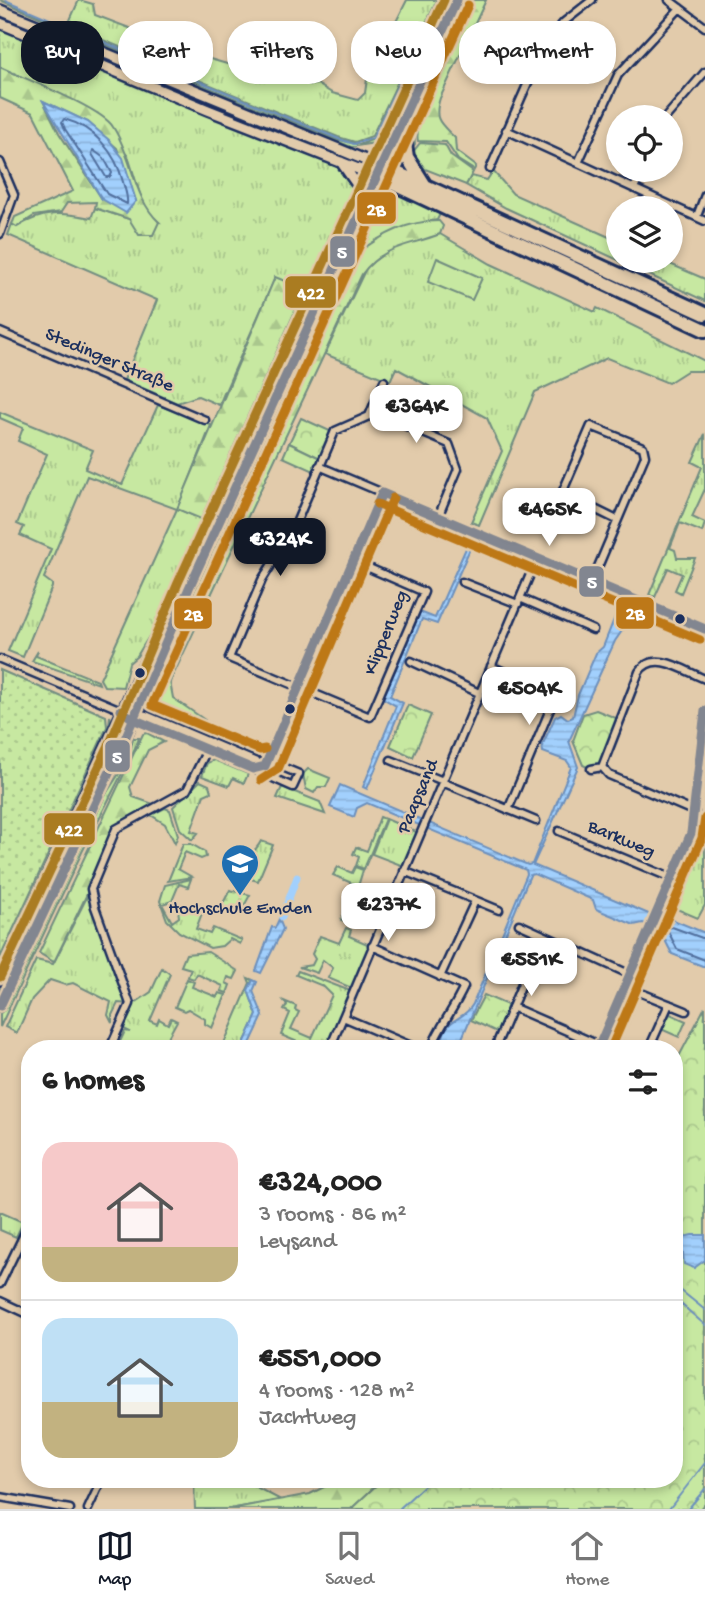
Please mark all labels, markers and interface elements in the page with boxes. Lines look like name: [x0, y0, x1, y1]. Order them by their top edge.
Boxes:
chip: Buy: [21, 21, 104, 84]
chip: Rent: [118, 21, 213, 84]
chip: Filters: [227, 21, 337, 84]
chip: New: [351, 21, 445, 84]
chip: Apartment: [459, 21, 616, 84]
map controls: [606, 105, 683, 273]
button: locate: [606, 105, 683, 182]
line badge: 2B: [356, 191, 397, 225]
button: layers: [606, 196, 683, 273]
text: 2B: [366, 200, 387, 223]
line badge: 5: [329, 235, 356, 268]
text: 5: [337, 243, 347, 266]
line badge: 422: [284, 275, 337, 309]
text: 422: [296, 284, 325, 307]
street label: Stedinger Straße: [41, 324, 177, 399]
pin: €364K: [367, 386, 465, 445]
text: €364K: [386, 394, 446, 421]
pin: €465K: [500, 489, 598, 548]
text: €465K: [519, 497, 580, 524]
pin: €324K: [231, 518, 329, 578]
text: €324K: [250, 527, 310, 554]
line badge: 5: [578, 565, 605, 598]
text: 5: [587, 573, 597, 596]
street label: Klipperweg: [360, 587, 414, 679]
line badge: 2B: [615, 596, 655, 630]
line badge: 2B: [173, 597, 213, 630]
text: 2B: [625, 604, 646, 627]
text: 2B: [183, 605, 204, 628]
unlabelled marker: [673, 612, 687, 626]
unlabelled marker: [133, 666, 147, 680]
pin: €504K: [480, 668, 578, 727]
text: €504K: [498, 676, 560, 703]
unlabelled marker: [283, 702, 297, 716]
line badge: 5: [104, 739, 131, 773]
text: 5: [112, 748, 122, 771]
street label: Paapsand: [393, 755, 446, 839]
line badge: 422: [43, 812, 96, 846]
street label: Barkweg: [583, 815, 658, 864]
text: 422: [54, 821, 83, 844]
school or university icon: Hochschule Emden: [219, 842, 261, 897]
pin: €237K: [339, 884, 437, 943]
text: €237K: [357, 892, 419, 919]
place label: Hochschule Emden: [168, 898, 312, 921]
pin: €551K: [482, 939, 580, 998]
text: €551K: [501, 947, 561, 974]
icon: filters: [624, 1063, 662, 1101]
text: 6 homes: [42, 1065, 144, 1100]
text: €324,000: [259, 1167, 382, 1202]
icon: home: [98, 1170, 182, 1254]
text: 3 rooms · 86 m²: [259, 1202, 406, 1229]
text: Leysand: [259, 1229, 336, 1256]
text: €551,000: [259, 1343, 381, 1378]
icon: home: [98, 1346, 182, 1430]
text: 4 rooms · 128 m²: [259, 1378, 414, 1405]
text: Jachtweg: [259, 1405, 356, 1432]
tab: Map: [96, 1527, 134, 1592]
tab: Saved: [325, 1527, 374, 1592]
tab: Home: [565, 1527, 609, 1592]

